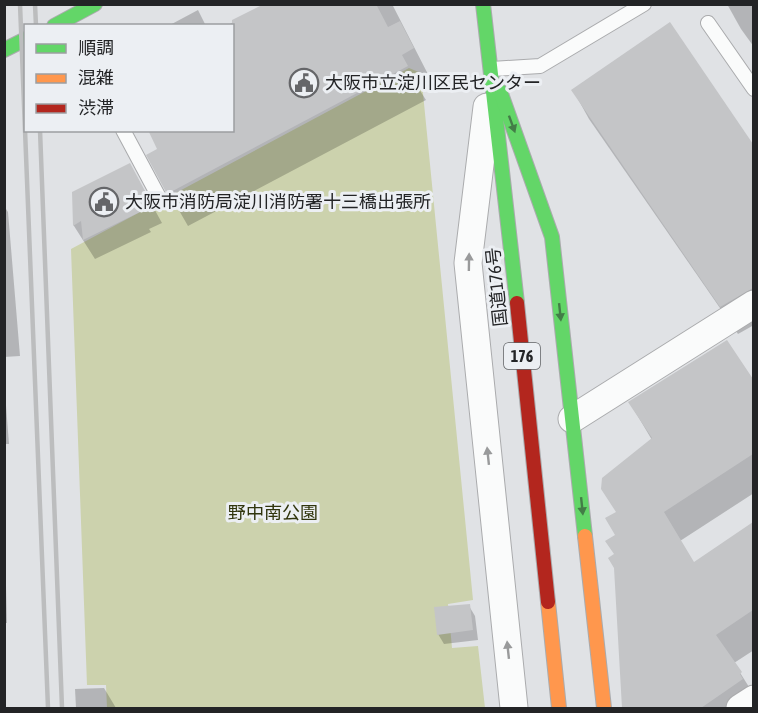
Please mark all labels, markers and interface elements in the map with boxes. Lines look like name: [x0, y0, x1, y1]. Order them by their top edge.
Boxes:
legend: [24, 24, 234, 132]
text: 順調: [78, 37, 114, 58]
text: 混雑: [78, 67, 114, 88]
public building icon: 大阪市立淀川区民センター: [288, 67, 320, 99]
place label: 大阪市立淀川区民センター: [325, 72, 541, 93]
text: 渋滞: [78, 97, 114, 118]
one-way arrow: [507, 115, 517, 133]
public building icon: 大阪市消防局淀川消防署十三橋出張所: [88, 186, 120, 218]
place label: 大阪市消防局淀川消防署十三橋出張所: [125, 191, 431, 212]
street label: 国道176号: [482, 246, 511, 328]
one-way arrow: [464, 253, 474, 272]
one-way arrow: [555, 302, 565, 321]
road number: 176: [504, 343, 540, 369]
one-way arrow: [483, 447, 493, 466]
one-way arrow: [577, 496, 586, 515]
park label: 野中南公園: [228, 502, 318, 523]
one-way arrow: [503, 641, 513, 660]

